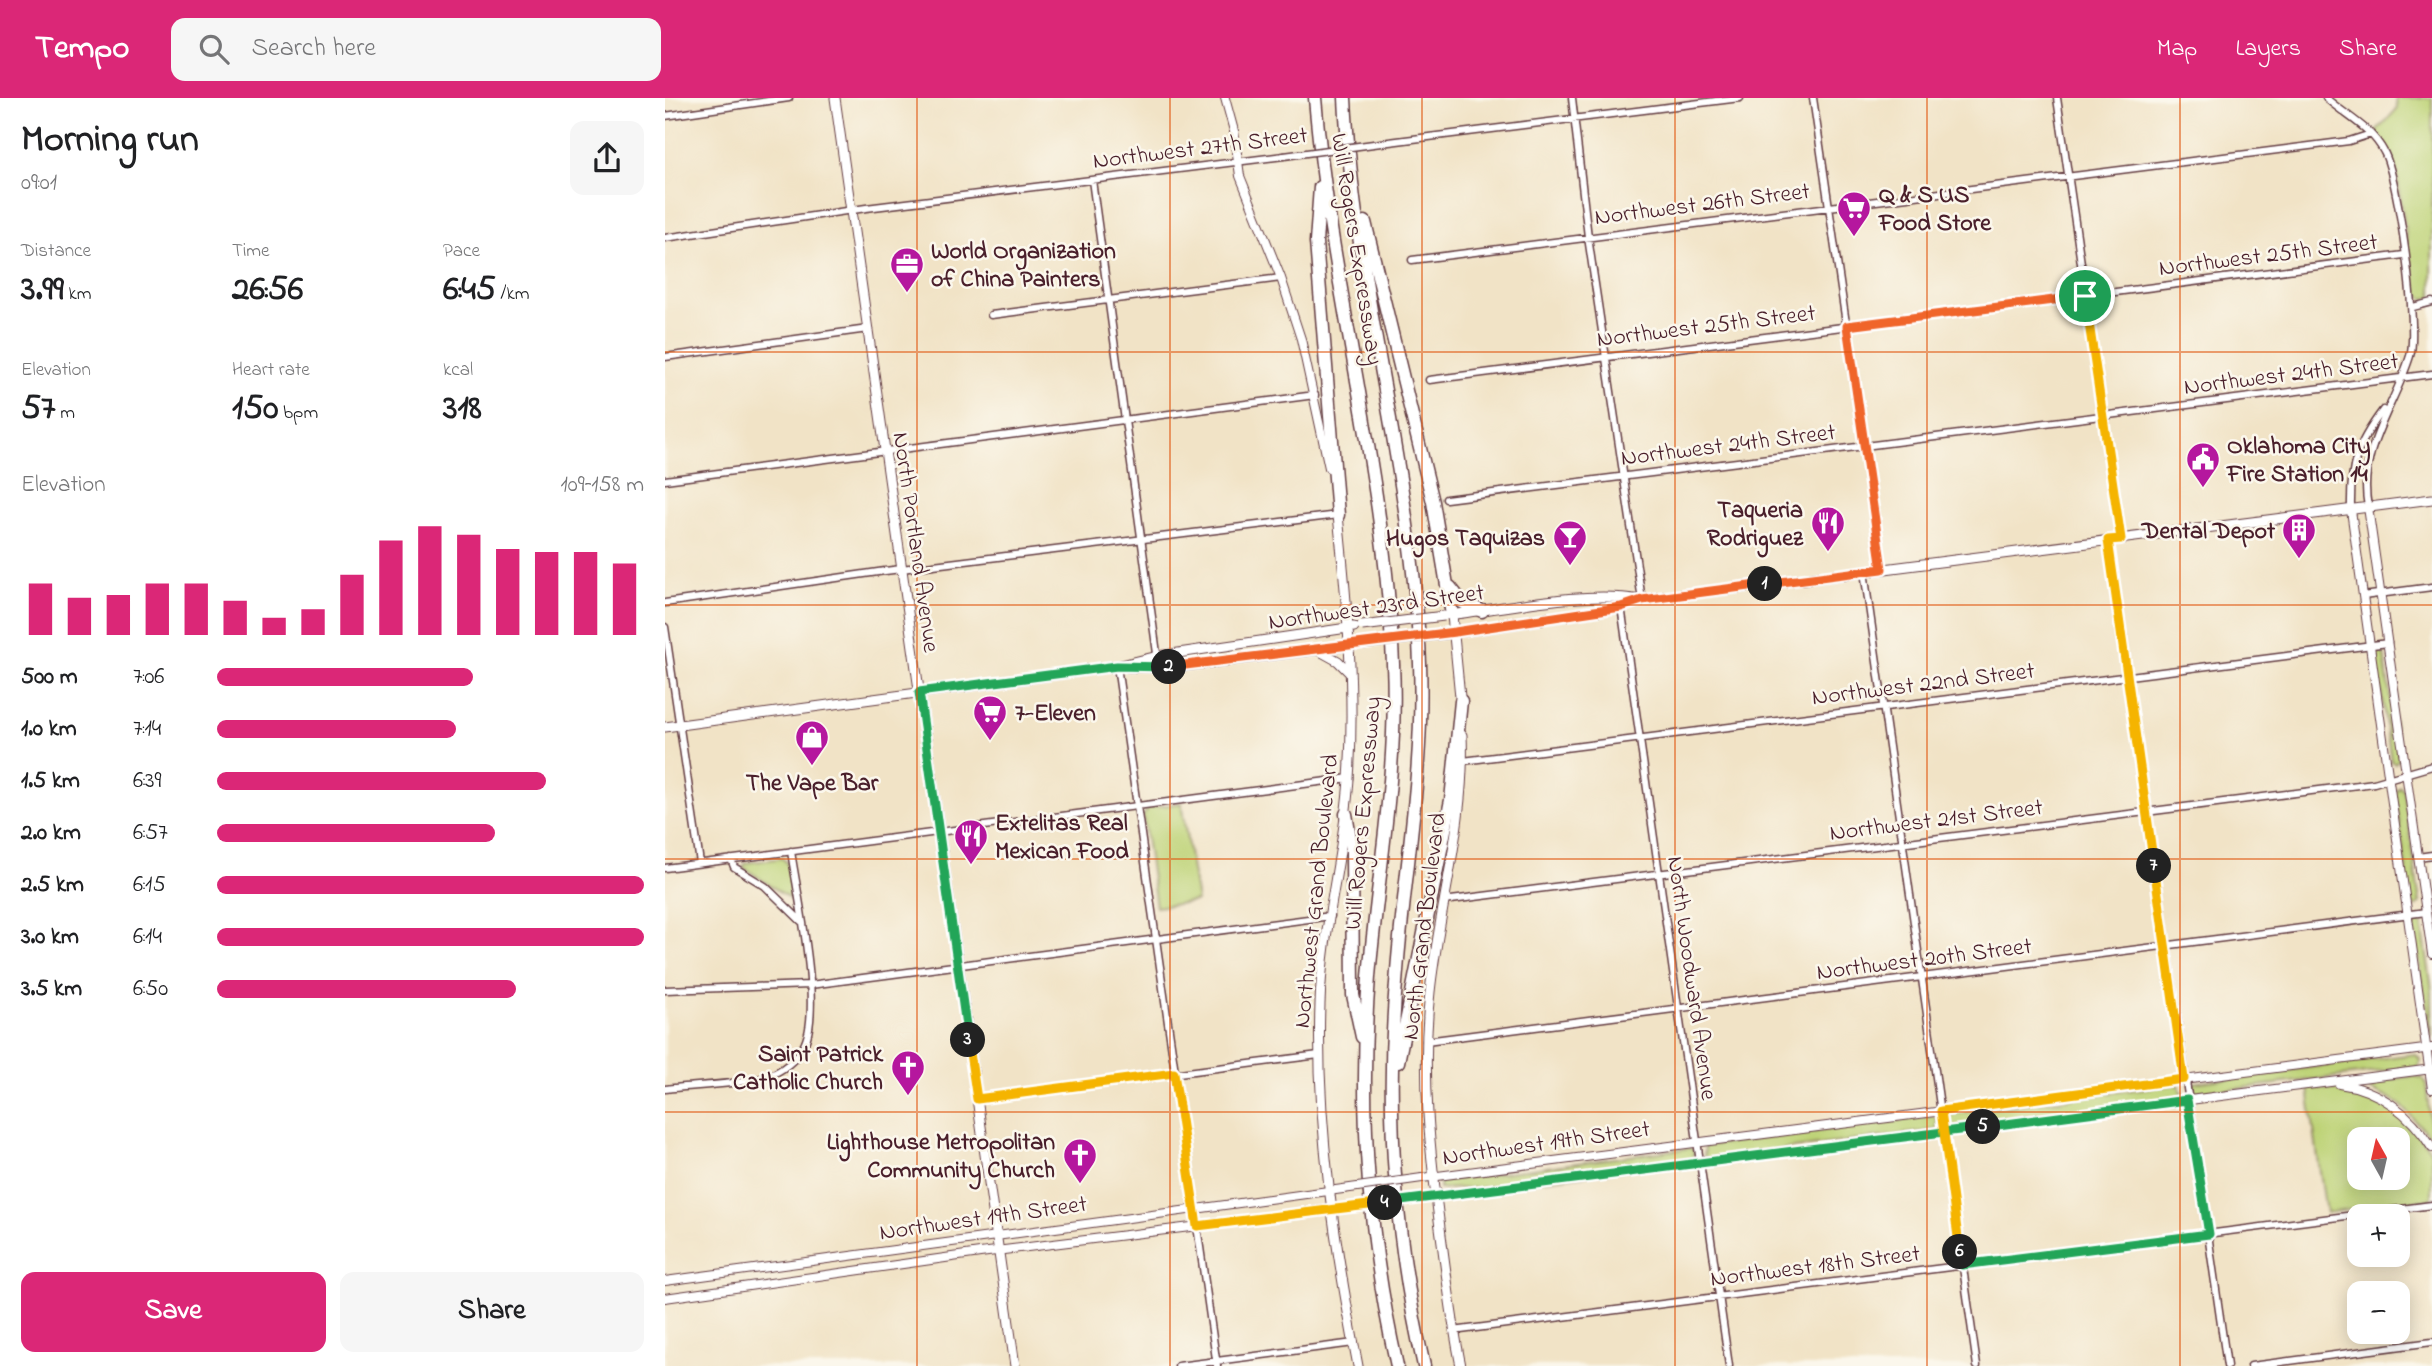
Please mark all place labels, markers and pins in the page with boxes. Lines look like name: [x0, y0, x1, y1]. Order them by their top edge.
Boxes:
place label: Q & S US Food Store: [1878, 179, 1992, 242]
supermarket icon: Q & S US Food Store: [1835, 189, 1873, 238]
place label: World Organization of China Painters: [931, 235, 1116, 298]
office icon: World Organization of China Painters: [888, 245, 926, 294]
pin: [2055, 266, 2115, 326]
place label: Oklahoma City Fire Station 14: [2226, 430, 2371, 493]
public building icon: Oklahoma City Fire Station 14: [2184, 440, 2222, 489]
place label: Taqueria Rodriguez: [1707, 494, 1804, 558]
restaurant icon: Taqueria Rodriguez: [1809, 504, 1847, 553]
building icon: Dental Depot: [2280, 511, 2318, 560]
place label: Dental Depot: [2141, 515, 2276, 550]
bar icon: Hugos Taquizas: [1551, 518, 1589, 567]
place label: Hugos Taquizas: [1386, 522, 1545, 558]
pin: 1: [1747, 566, 1783, 602]
pin: 2: [1151, 650, 1187, 684]
supermarket icon: 7-Eleven: [971, 693, 1009, 742]
place label: 7-Eleven: [1015, 697, 1096, 732]
shop icon: The Vape Bar: [793, 718, 831, 767]
place label: The Vape Bar: [746, 767, 879, 802]
place label: Extelitas Real Mexican Food: [995, 807, 1129, 870]
restaurant icon: Extelitas Real Mexican Food: [952, 817, 990, 866]
pin: 7: [2137, 848, 2171, 884]
pin: 3: [951, 1023, 985, 1058]
place label: Saint Patrick Catholic Church: [733, 1038, 883, 1101]
church icon: Saint Patrick Catholic Church: [889, 1048, 927, 1097]
pin: 5: [1965, 1110, 2001, 1144]
place label: Lighthouse Metropolitan Community Church: [827, 1126, 1055, 1190]
church icon: Lighthouse Metropolitan Community Church: [1061, 1136, 1099, 1185]
pin: 4: [1367, 1186, 1403, 1220]
pin: 6: [1943, 1234, 1977, 1270]

